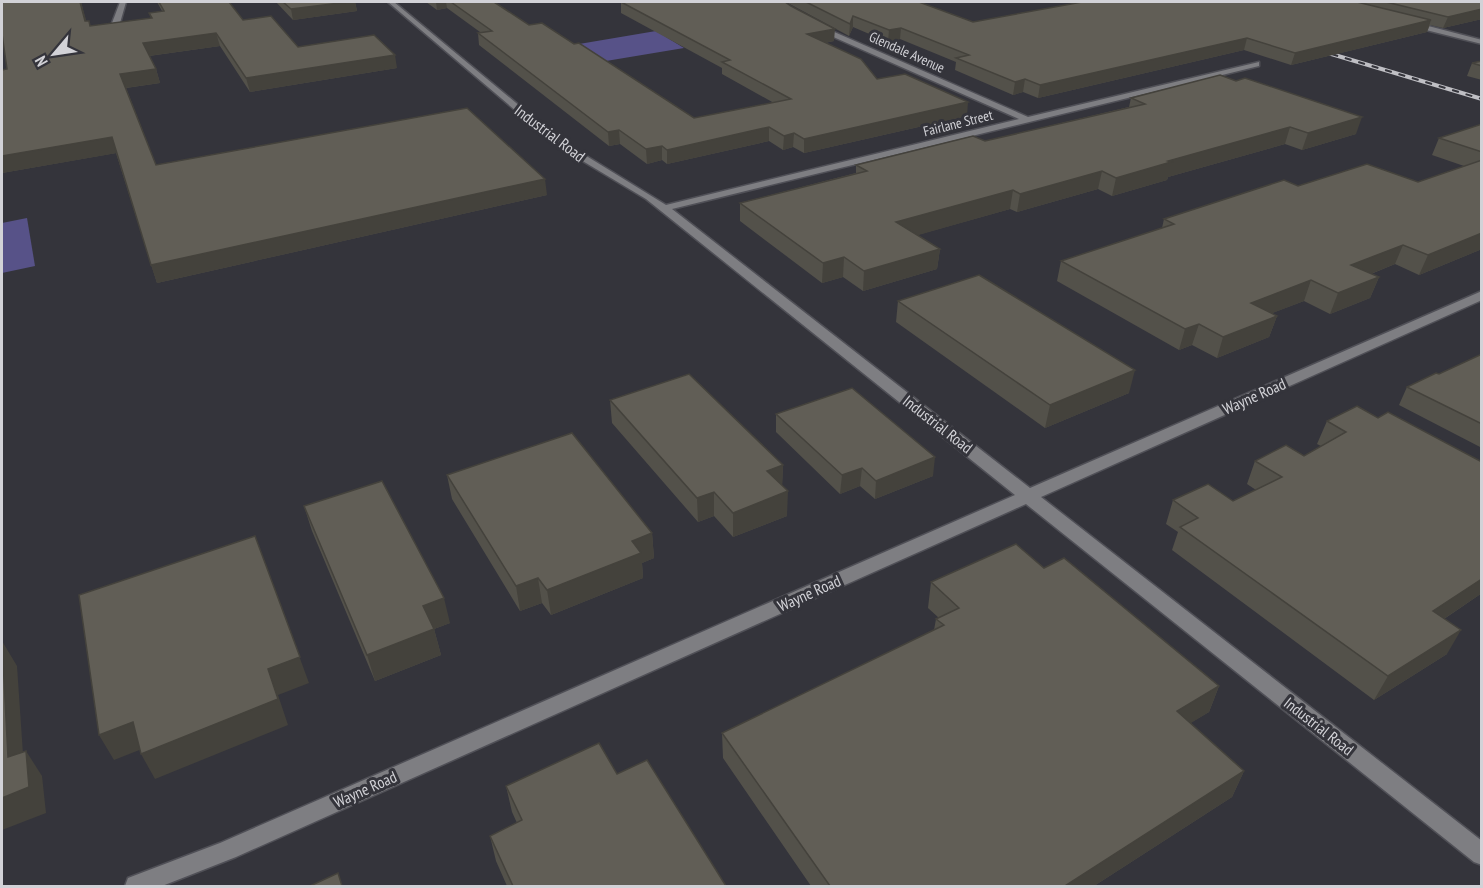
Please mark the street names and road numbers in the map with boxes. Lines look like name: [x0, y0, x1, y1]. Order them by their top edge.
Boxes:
street label: Glendale Avenue: [866, 27, 948, 77]
street label: Industrial Road: [511, 100, 589, 166]
street label: Fairlane Street: [921, 106, 995, 140]
street label: Wayne Road: [1219, 373, 1289, 419]
street label: Industrial Road: [899, 391, 977, 458]
street label: Wayne Road: [774, 570, 844, 616]
street label: Industrial Road: [1280, 693, 1358, 760]
street label: Wayne Road: [330, 766, 400, 812]

